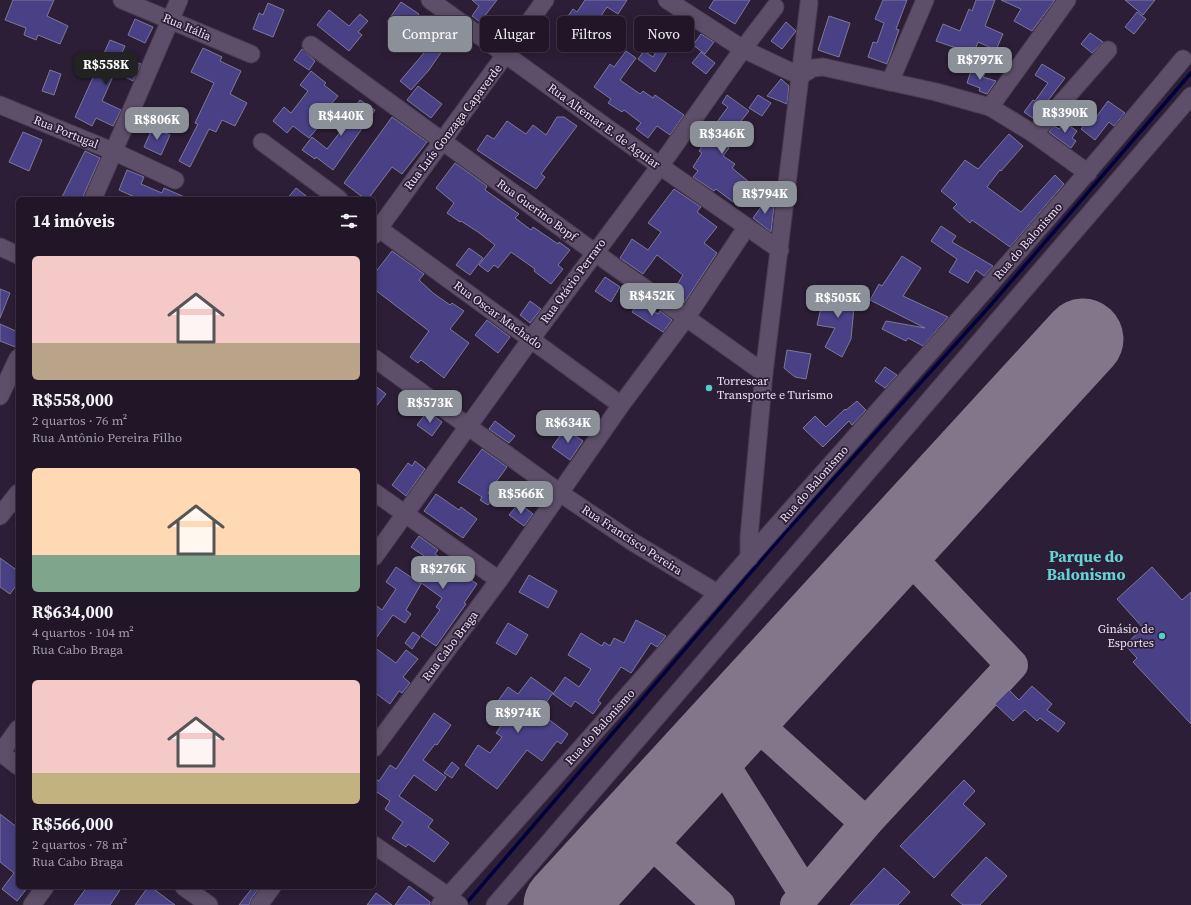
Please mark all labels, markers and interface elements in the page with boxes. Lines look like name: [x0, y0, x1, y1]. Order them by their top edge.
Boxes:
street label: Rua Itália: [160, 10, 214, 45]
chip: Comprar: [388, 16, 472, 52]
chip: Alugar: [480, 16, 549, 52]
chip: Filtros: [557, 16, 626, 52]
chip: Novo: [634, 16, 694, 52]
pin: R$797K: [947, 47, 1013, 81]
text: R$797K: [957, 51, 1003, 68]
pin: R$558K: [73, 52, 139, 86]
text: R$558K: [83, 56, 129, 73]
street label: Rua Luís Gonzaga Capaverde: [400, 61, 506, 193]
street label: Rua Altemar E. de Aguiar: [545, 80, 663, 172]
pin: R$390K: [1032, 100, 1098, 134]
pin: R$440K: [308, 103, 374, 137]
text: R$390K: [1042, 104, 1088, 121]
pin: R$806K: [124, 107, 190, 141]
text: R$440K: [318, 107, 364, 124]
text: R$806K: [134, 111, 180, 128]
street label: Rua Portugal: [31, 112, 101, 152]
pin: R$346K: [689, 121, 755, 155]
text: R$346K: [699, 125, 745, 142]
street label: Rua Guerino Bopf: [494, 176, 582, 246]
pin: R$794K: [732, 181, 798, 215]
text: R$794K: [742, 185, 788, 202]
street label: Rua do Balonismo: [990, 199, 1066, 283]
text: 14 imóveis: [32, 209, 115, 233]
icon: filters: [338, 210, 360, 232]
street label: Rua Otávio Perraro: [537, 235, 610, 327]
street label: Rua Oscar Machado: [450, 277, 546, 353]
icon: home: [160, 282, 232, 354]
pin: R$452K: [619, 283, 685, 317]
pin: R$505K: [805, 285, 871, 319]
text: R$452K: [629, 287, 675, 304]
text: R$505K: [815, 289, 861, 306]
place label: Torrescar Transporte e Turismo: [717, 373, 833, 403]
marker: Torrescar Transporte e Turismo: [704, 383, 714, 393]
text: R$558,000: [32, 388, 113, 412]
pin: R$573K: [397, 390, 463, 424]
text: R$573K: [407, 394, 453, 411]
pin: R$634K: [535, 410, 601, 444]
text: 2 quartos · 76 m²: [32, 412, 127, 429]
text: R$634K: [545, 414, 591, 431]
text: Rua Antônio Pereira Filho: [32, 429, 182, 446]
street label: Rua do Balonismo: [776, 442, 852, 526]
pin: R$566K: [488, 481, 554, 515]
text: R$566K: [498, 485, 544, 502]
icon: home: [160, 494, 232, 566]
street label: Rua Francisco Pereira: [579, 501, 686, 579]
district label: Parque do Balonismo: [1047, 545, 1125, 585]
pin: R$276K: [410, 556, 476, 590]
text: R$276K: [420, 560, 466, 577]
text: R$634,000: [32, 600, 113, 624]
street label: Rua Cabo Braga: [418, 607, 482, 684]
place label: Ginásio de Esportes: [1098, 621, 1154, 651]
text: 4 quartos · 104 m²: [32, 624, 134, 641]
marker: Ginásio de Esportes: [1157, 631, 1167, 641]
text: Rua Cabo Braga: [32, 641, 123, 658]
street label: Rua do Balonismo: [562, 685, 639, 768]
pin: R$974K: [485, 700, 551, 734]
text: R$974K: [495, 704, 541, 721]
icon: home: [160, 706, 232, 778]
text: R$566,000: [32, 812, 113, 836]
text: 2 quartos · 78 m²: [32, 836, 127, 853]
text: Rua Cabo Braga: [32, 853, 123, 870]

